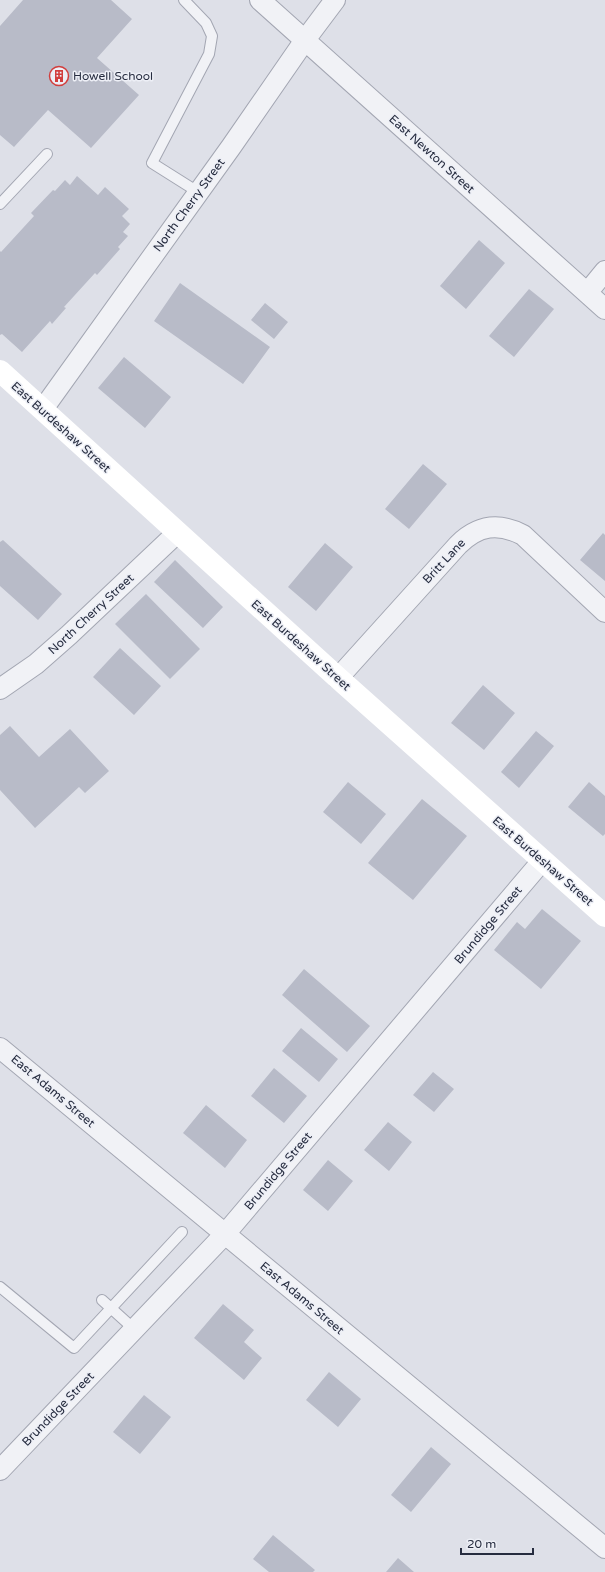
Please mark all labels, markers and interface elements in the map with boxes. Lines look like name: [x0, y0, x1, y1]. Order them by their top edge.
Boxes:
building icon: Howell School: [48, 65, 70, 87]
place label: Howell School: [73, 69, 153, 83]
street label: East Newton Street: [386, 112, 478, 196]
street label: North Cherry Street: [150, 155, 228, 254]
street label: East Burdeshaw Street: [8, 379, 114, 476]
street label: Britt Lane: [420, 536, 468, 586]
street label: North Cherry Street: [45, 570, 137, 657]
street label: East Burdeshaw Street: [248, 597, 354, 694]
street label: East Burdeshaw Street: [490, 814, 596, 909]
street label: Brundidge Street: [451, 883, 525, 967]
street label: East Adams Street: [8, 1052, 98, 1130]
street label: Brundidge Street: [241, 1129, 315, 1213]
street label: East Adams Street: [257, 1259, 347, 1337]
street label: Brundidge Street: [19, 1369, 97, 1449]
scale bar: [461, 1530, 533, 1556]
text: 20 m: [467, 1537, 496, 1551]

